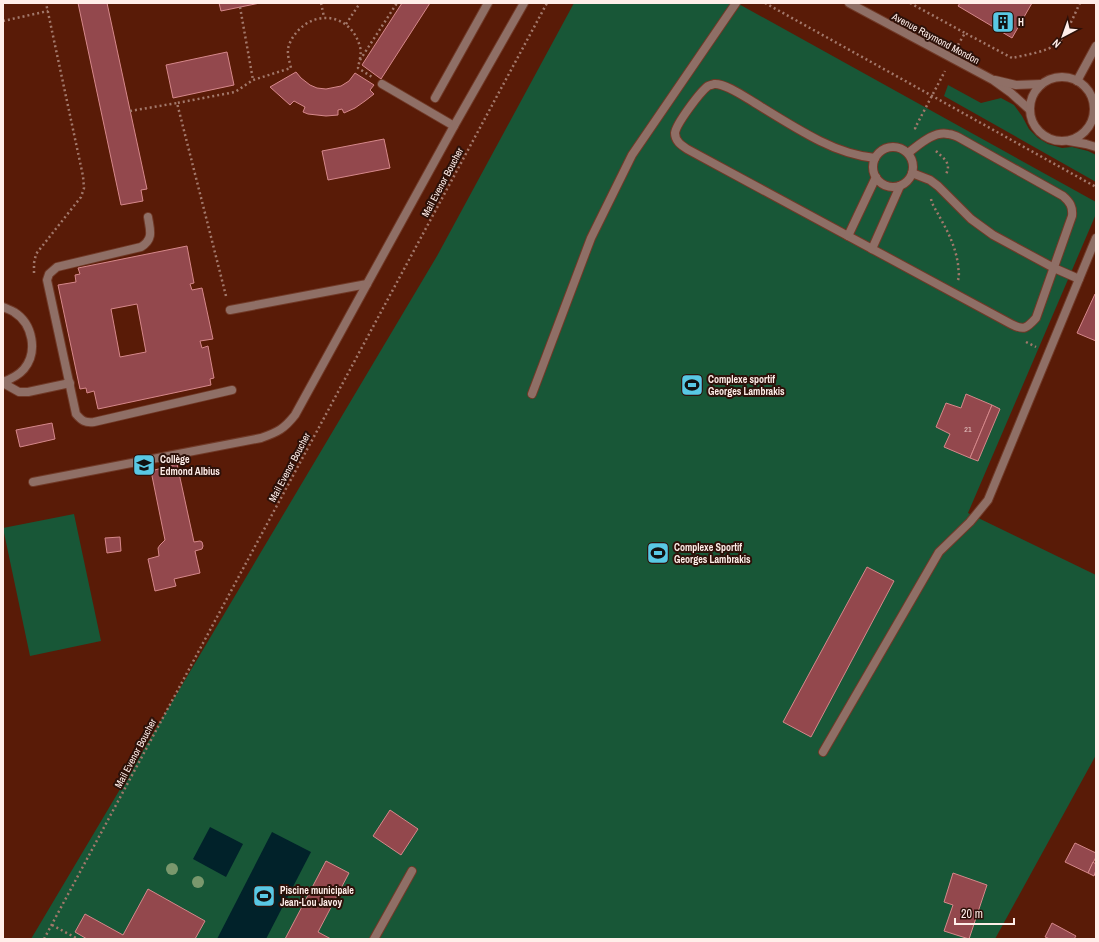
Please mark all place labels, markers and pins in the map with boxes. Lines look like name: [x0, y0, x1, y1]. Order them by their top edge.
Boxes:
building icon: H: [990, 9, 1016, 35]
place label: H: [1018, 16, 1024, 29]
sports icon: Complexe sportif Georges Lambrakis: [679, 372, 705, 398]
place label: Complexe sportif Georges Lambrakis: [708, 373, 785, 398]
school or university icon: Collège Edmond Albius: [131, 452, 157, 478]
place label: Collège Edmond Albius: [160, 453, 220, 478]
sports icon: Complexe Sportif Georges Lambrakis: [645, 540, 671, 566]
place label: Complexe Sportif Georges Lambrakis: [674, 541, 751, 566]
sports icon: Piscine municipale Jean-Lou Javoy: [251, 883, 277, 909]
place label: Piscine municipale Jean-Lou Javoy: [280, 884, 354, 909]

